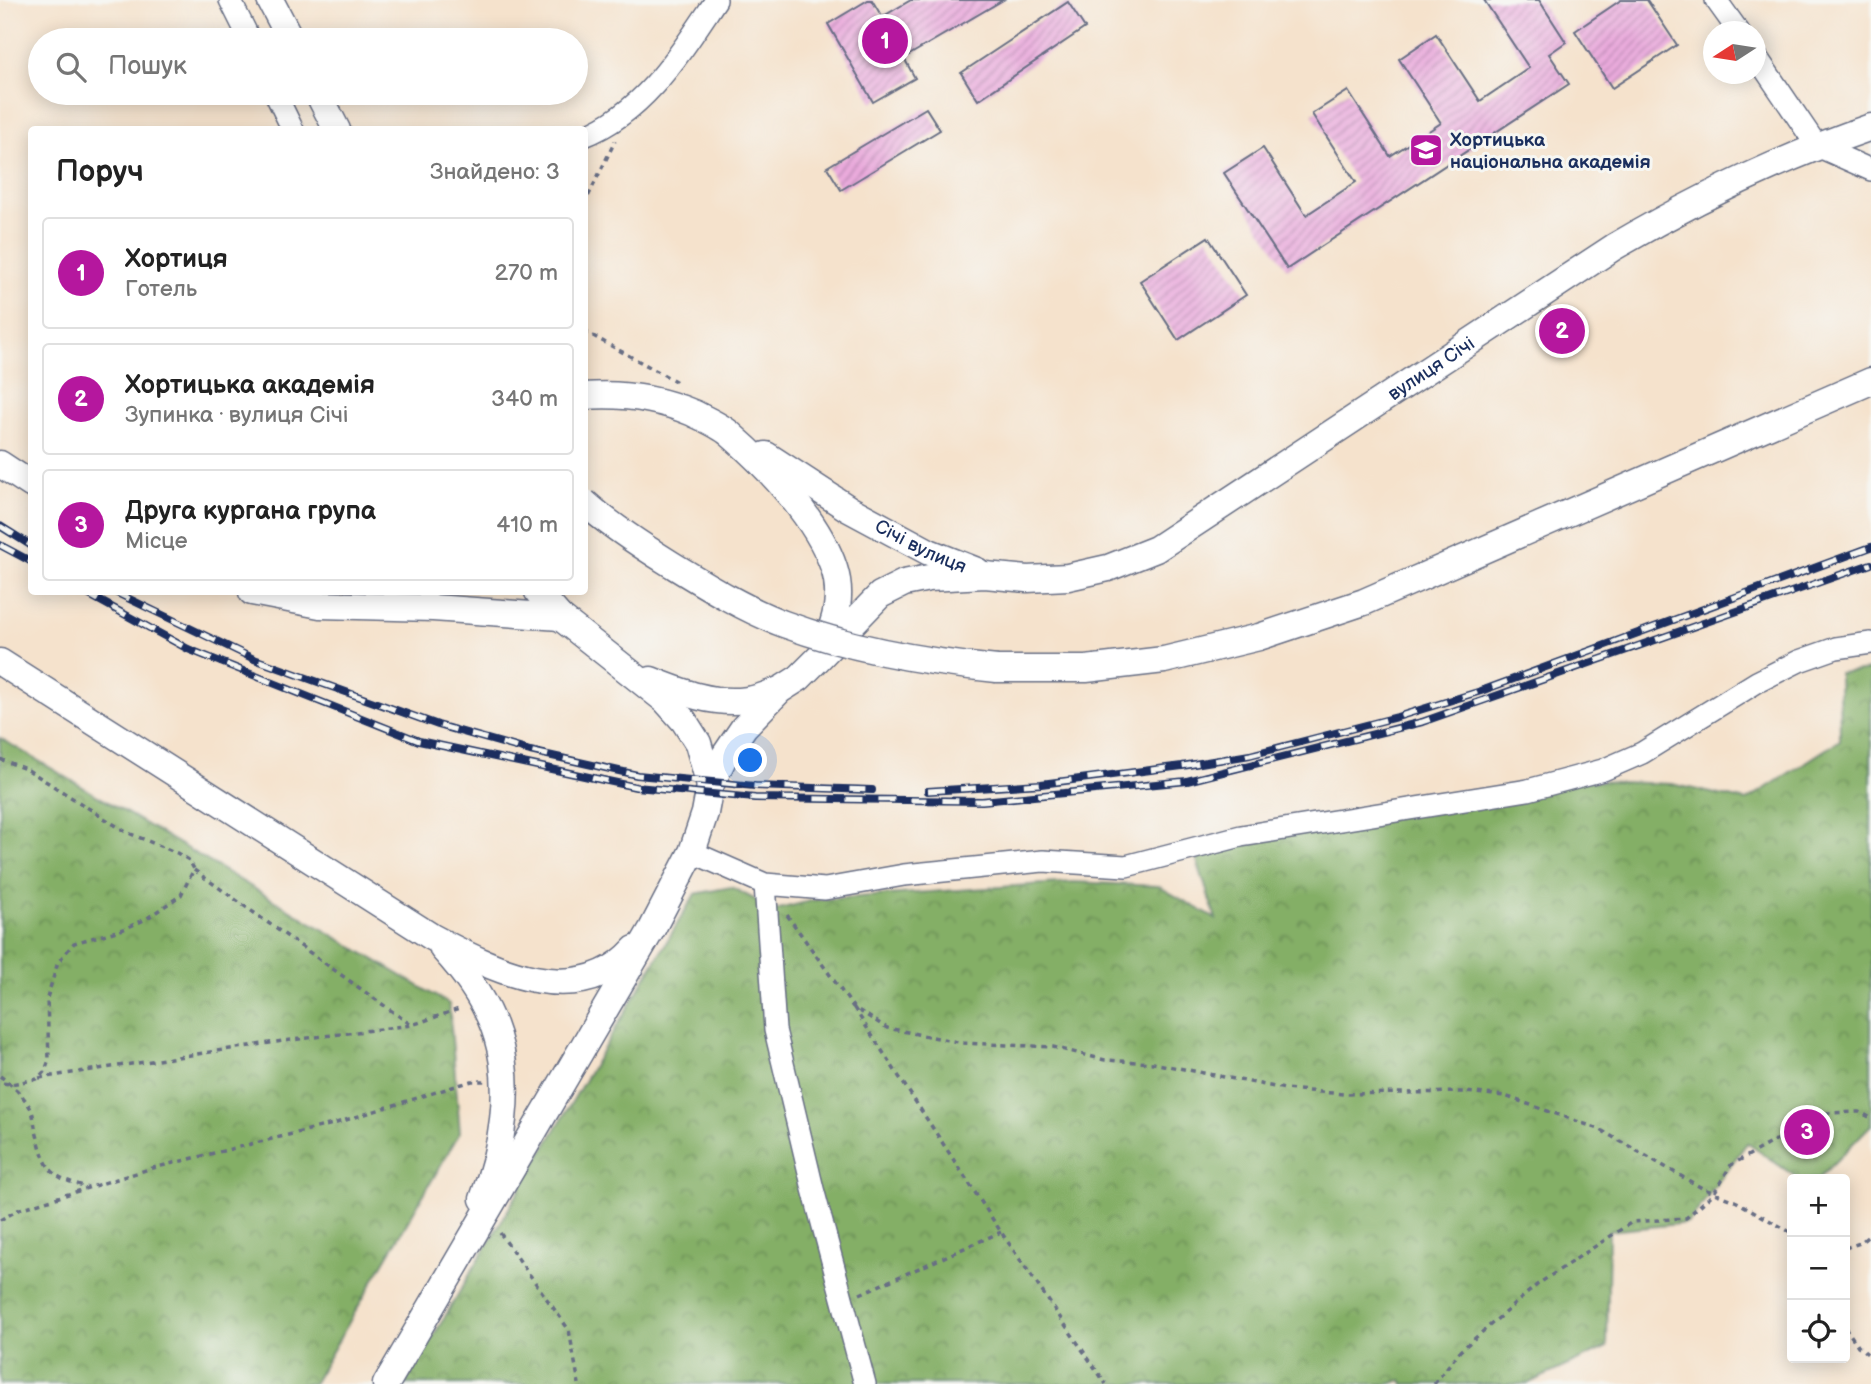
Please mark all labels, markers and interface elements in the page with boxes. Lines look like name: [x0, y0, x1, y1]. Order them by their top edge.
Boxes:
pin: 1: [862, 15, 908, 67]
north arrow: [1703, 21, 1766, 84]
search box: [28, 28, 588, 105]
icon: search: [52, 48, 90, 86]
text: Пошук: [108, 51, 187, 82]
place label: Хортицька національна академія: [1449, 129, 1651, 174]
school or university icon: Хортицька національна академія: [1407, 131, 1445, 169]
text: Поруч: [56, 154, 144, 190]
text: Знайдено: 3: [430, 158, 560, 186]
text: Хортиця: [125, 244, 228, 275]
text: 1: [76, 259, 86, 287]
text: 270 m: [494, 259, 558, 287]
text: Готель: [125, 275, 197, 303]
pin: 2: [1539, 305, 1585, 357]
street label: вулиця Січі: [1384, 332, 1479, 406]
text: Хортицька академія: [125, 370, 375, 401]
text: 2: [74, 385, 88, 413]
text: 340 m: [491, 385, 558, 413]
text: Зупинка · вулиця Січі: [125, 401, 349, 429]
text: Друга кургана група: [125, 496, 376, 527]
text: 3: [74, 511, 88, 539]
text: 410 m: [496, 511, 558, 539]
street label: Січі вулиця: [871, 515, 970, 579]
text: Місце: [125, 527, 188, 555]
your location: [733, 743, 767, 777]
pin: 3: [1784, 1106, 1830, 1158]
map controls: [1787, 1174, 1850, 1363]
button: +: [1787, 1174, 1850, 1237]
button: −: [1787, 1237, 1850, 1300]
button: locate: [1787, 1300, 1850, 1363]

